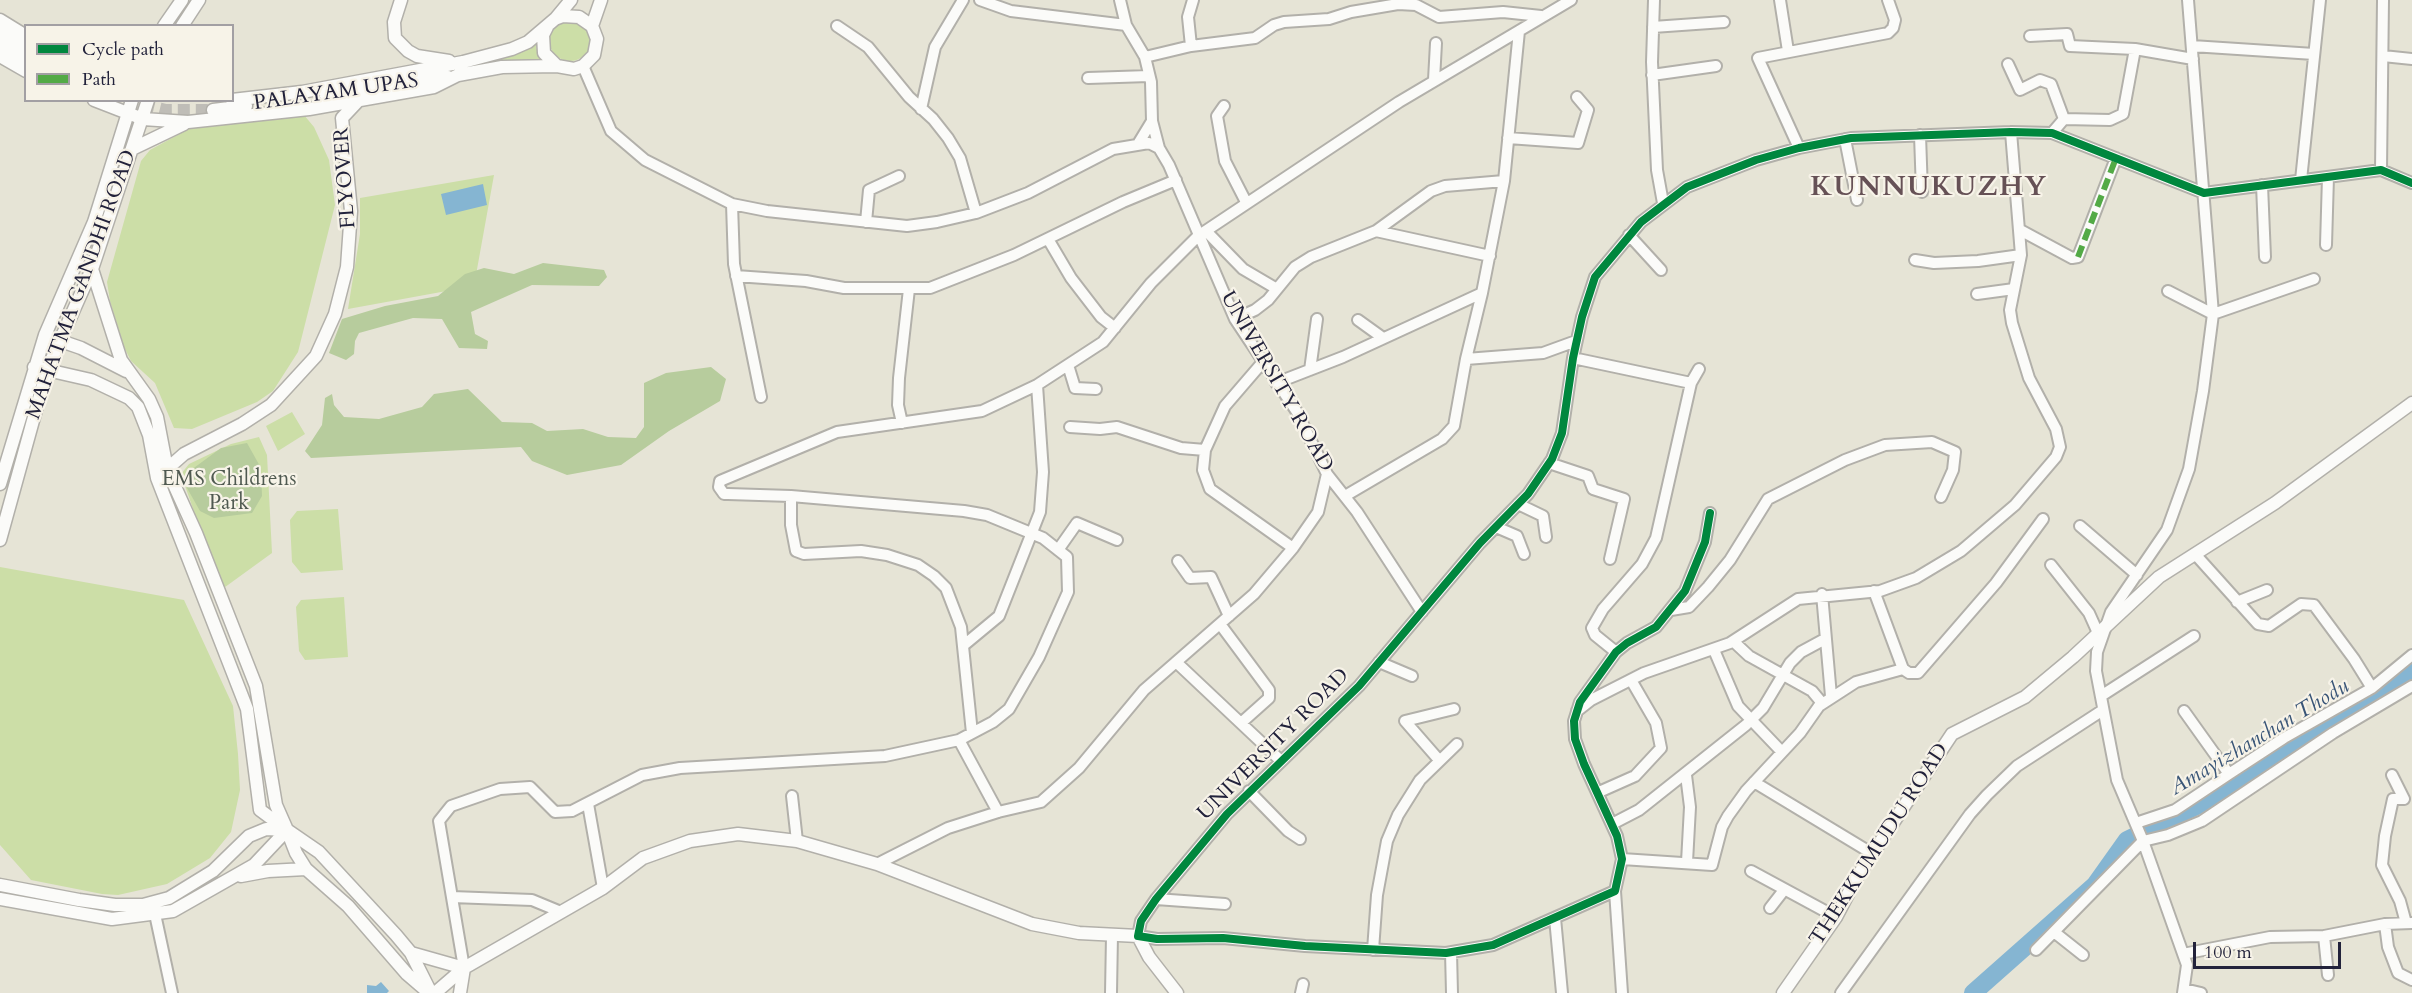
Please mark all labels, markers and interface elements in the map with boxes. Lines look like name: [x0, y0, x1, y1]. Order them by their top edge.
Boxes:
legend: [24, 24, 234, 102]
text: Cycle path: [82, 37, 164, 62]
text: Path: [82, 67, 116, 92]
street label: PALAYAM UPAS: [252, 69, 420, 117]
street label: FLYOVER: [330, 127, 362, 229]
street label: MAHATMA GANDHI ROAD: [21, 147, 143, 423]
district label: KUNNUKUZHY: [1810, 173, 2048, 205]
street label: UNIVERSITY ROAD: [1214, 287, 1338, 477]
park label: EMS Childrens Park: [161, 467, 297, 517]
street label: UNIVERSITY ROAD: [1193, 664, 1355, 826]
water label: Amayizhanchan Thodu: [2165, 674, 2355, 802]
street label: THEKKUMUDU ROAD: [1805, 739, 1955, 951]
scale bar: [2196, 930, 2344, 968]
text: 100 m: [2204, 940, 2252, 965]

